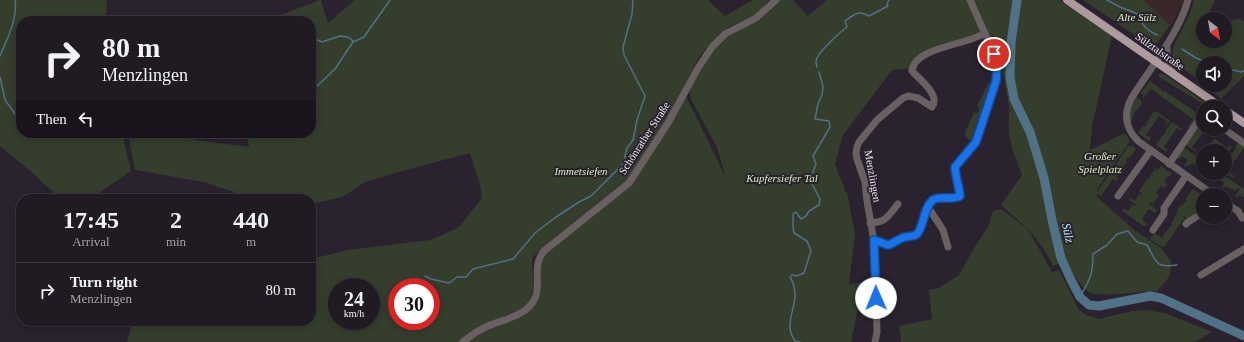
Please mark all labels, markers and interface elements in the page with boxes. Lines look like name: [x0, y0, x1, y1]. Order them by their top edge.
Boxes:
park label: Alte Sülz: [1117, 11, 1157, 23]
north arrow: [1196, 12, 1232, 48]
map controls: [1196, 12, 1232, 224]
street label: Sülztalstraße: [1133, 30, 1187, 72]
icon: right: [36, 32, 88, 84]
text: 80 m: [102, 32, 160, 63]
pin: [977, 37, 1011, 71]
icon: arrive: [983, 43, 1005, 65]
button: sound: [1196, 56, 1232, 92]
text: Menzlingen: [102, 65, 188, 85]
street label: Schönrather Straße: [616, 99, 672, 176]
button: search: [1196, 100, 1232, 136]
icon: left: [75, 108, 97, 130]
text: Then: [36, 111, 67, 127]
button: +: [1196, 144, 1232, 180]
street label: Menzlingen: [863, 149, 884, 203]
park label: Großer Spielplatz: [1078, 150, 1122, 175]
park label: Immetsiefen: [553, 165, 608, 177]
park label: Kupfersiefer Tal: [745, 172, 818, 184]
button: −: [1196, 188, 1232, 224]
text: 17:45: [63, 207, 119, 233]
text: 2: [170, 207, 182, 233]
text: 440: [233, 207, 269, 233]
water label: Sülz: [1059, 222, 1077, 245]
text: Arrival: [72, 234, 110, 249]
text: min: [166, 234, 186, 249]
text: m: [246, 234, 256, 249]
text: Turn right: [70, 274, 137, 290]
position arrow: [855, 277, 897, 319]
speed limit sign: 30: [388, 278, 440, 330]
icon: right: [36, 280, 58, 302]
text: 80 m: [266, 282, 296, 298]
text: 24: [344, 288, 364, 310]
text: Menzlingen: [70, 291, 132, 306]
text: km/h: [344, 308, 364, 319]

